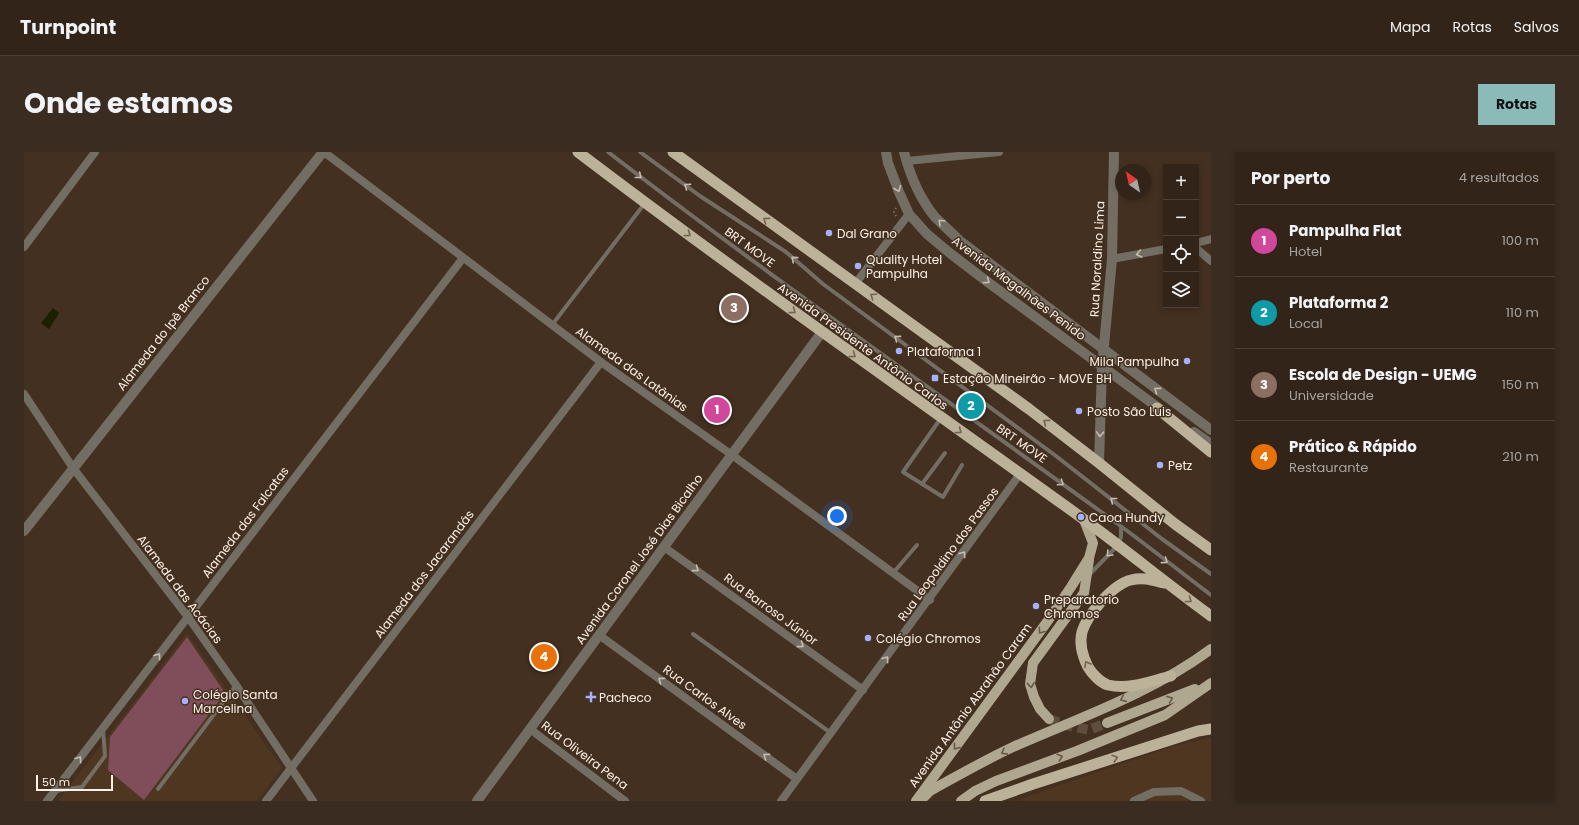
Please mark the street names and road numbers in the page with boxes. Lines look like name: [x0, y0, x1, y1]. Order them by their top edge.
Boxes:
street label: Rua Noraldino Lima: [1085, 201, 1109, 317]
street label: BRT MOVE: [721, 223, 779, 271]
street label: Avenida Magalhães Penido: [949, 232, 1090, 344]
street label: Alameda do Ipê Branco: [113, 272, 214, 394]
street label: Avenida Presidente Antônio Carlos: [774, 278, 952, 414]
street label: Alameda das Latânias: [572, 322, 692, 416]
street label: BRT MOVE: [993, 419, 1051, 467]
street label: Alameda das Falcatas: [197, 463, 293, 581]
street label: Avenida Coronel José Dias Bicalho: [571, 470, 707, 648]
street label: Rua Leopoldino dos Passos: [894, 484, 1002, 624]
street label: Alameda dos Jacarandás: [370, 506, 478, 642]
street label: Alameda das Acácias: [133, 531, 227, 647]
street label: Rua Barroso Júnior: [721, 569, 822, 649]
street label: Avenida Antônio Abrahão Caram: [905, 619, 1035, 791]
street label: Rua Carlos Alves: [660, 661, 750, 733]
street label: Rua Oliveira Pena: [538, 717, 632, 793]

